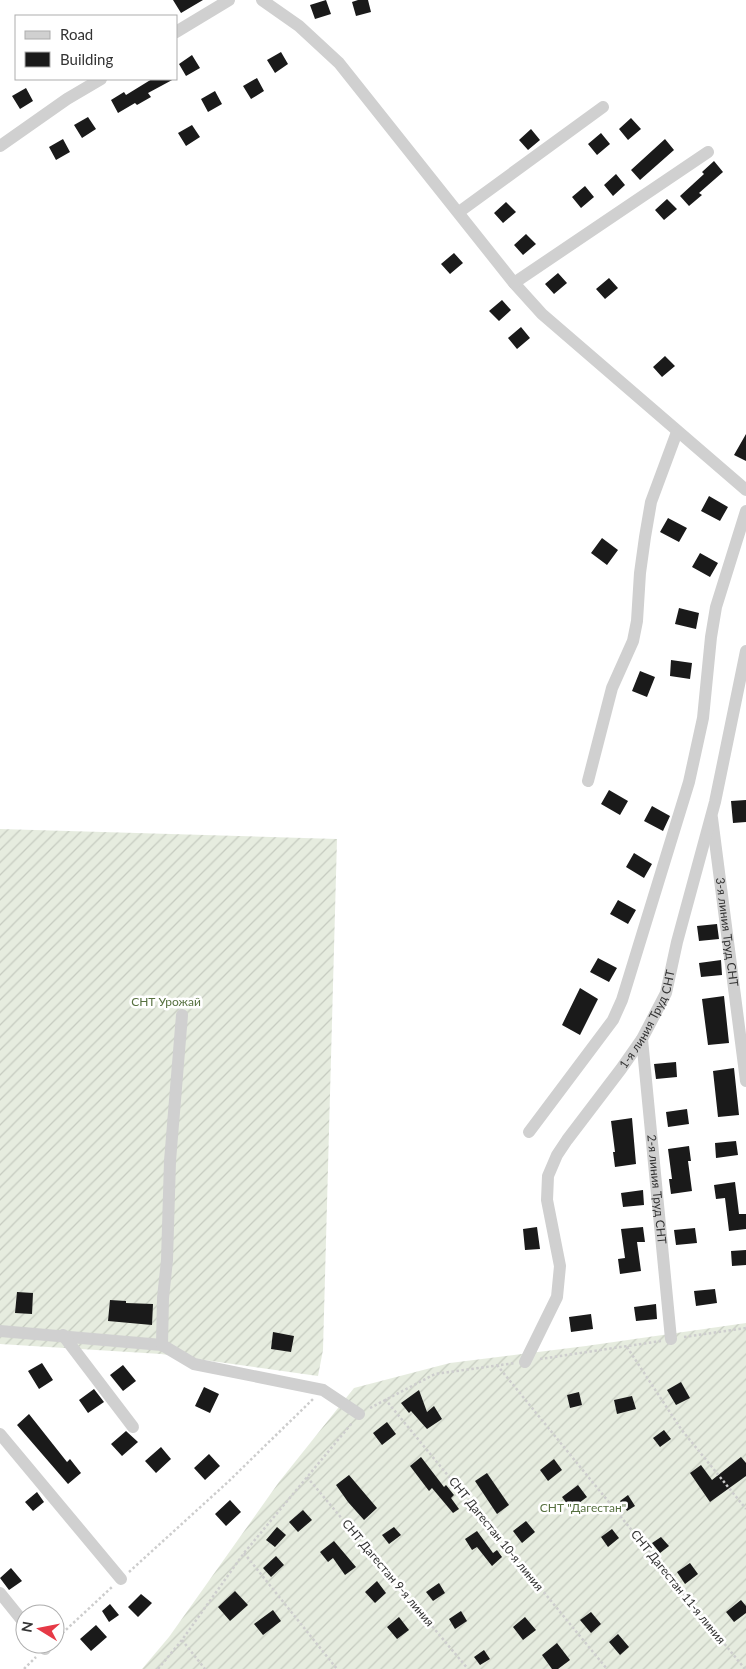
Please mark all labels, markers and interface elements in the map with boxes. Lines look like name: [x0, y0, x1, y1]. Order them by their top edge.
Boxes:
legend: [15, 15, 178, 80]
text: Road: [60, 25, 93, 43]
text: Building: [60, 50, 113, 68]
street label: 3-я линия Труд СНТ: [713, 877, 742, 987]
street label: 1-я линия Труд СНТ: [616, 968, 678, 1071]
park label: СНТ Урожай: [131, 994, 201, 1009]
street label: 2-я линия Труд СНТ: [644, 1134, 670, 1245]
street label: СНТ Дагестан 10-я линия: [446, 1474, 547, 1594]
park label: СНТ "Дагестан": [540, 1500, 626, 1515]
street label: СНТ Дагестан 9-я линия: [339, 1516, 438, 1629]
street label: СНТ Дагестан 11-я линия: [628, 1527, 729, 1647]
north arrow: [15, 1604, 65, 1654]
text: N: [17, 1620, 36, 1633]

